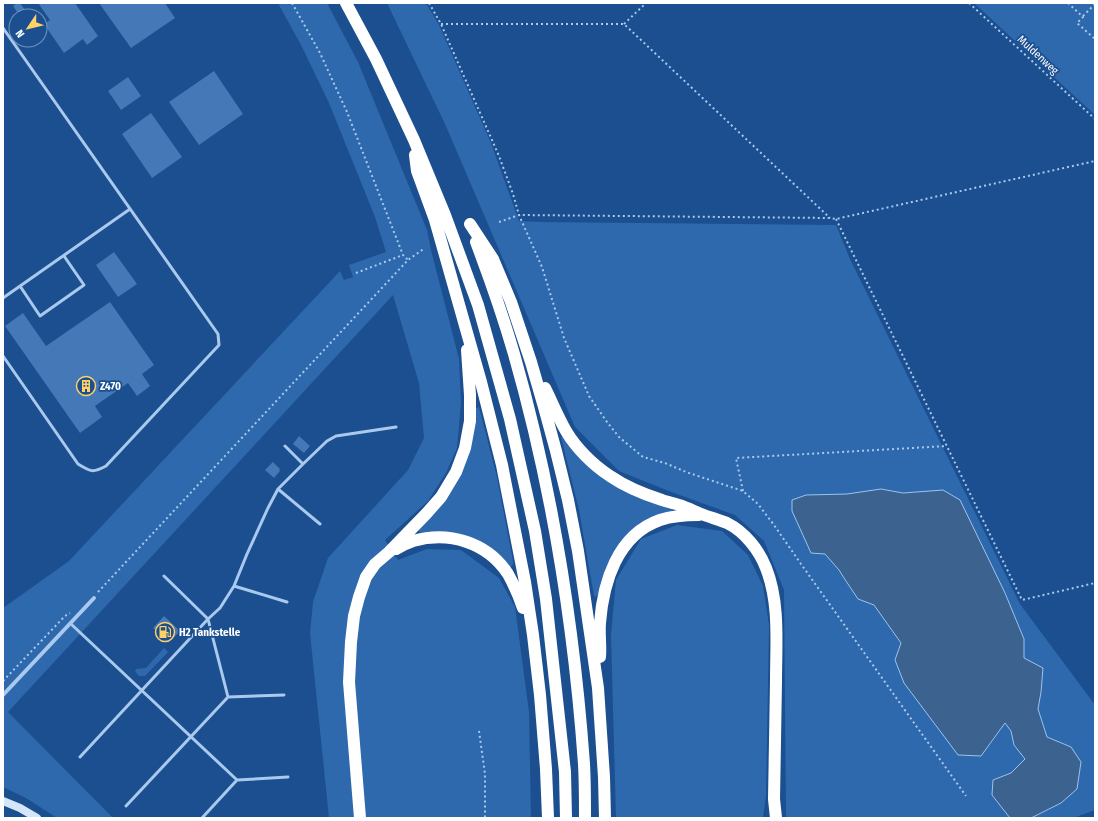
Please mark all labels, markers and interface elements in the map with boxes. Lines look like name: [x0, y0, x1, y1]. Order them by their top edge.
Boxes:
north arrow: [8, 8, 48, 48]
text: N: [13, 27, 27, 40]
street label: Muldenweg: [1015, 33, 1062, 78]
building icon: Z470: [75, 375, 97, 397]
place label: Z470: [100, 380, 121, 393]
fuel station icon: H2 Tankstelle: [154, 621, 176, 643]
place label: H2 Tankstelle: [179, 626, 241, 639]

